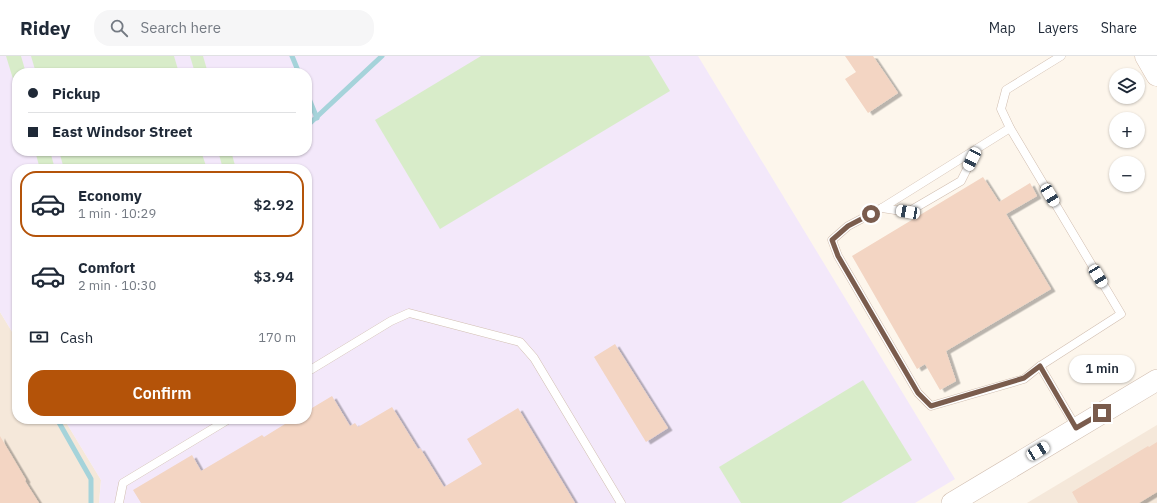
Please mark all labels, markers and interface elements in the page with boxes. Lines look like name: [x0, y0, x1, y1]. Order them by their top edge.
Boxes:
search box: [94, 10, 374, 46]
text: Ridey: [20, 16, 70, 40]
icon: search: [108, 17, 130, 39]
text: Search here: [140, 18, 221, 37]
text: Map: [989, 19, 1016, 37]
text: Layers: [1038, 19, 1079, 37]
text: Share: [1101, 19, 1137, 37]
map controls: [1109, 68, 1145, 192]
button: layers: [1109, 68, 1145, 104]
text: Pickup: [52, 84, 100, 103]
button: +: [1109, 112, 1145, 148]
text: East Windsor Street: [52, 122, 193, 141]
car: [961, 146, 983, 172]
button: −: [1109, 156, 1145, 192]
car: [1039, 182, 1061, 208]
icon: car: [30, 186, 66, 222]
text: Economy: [78, 186, 142, 205]
text: $2.92: [254, 195, 294, 214]
car: [895, 204, 921, 220]
text: 1 min · 10:29: [78, 205, 156, 222]
route start: [862, 205, 880, 223]
icon: car: [30, 258, 66, 294]
text: Comfort: [78, 258, 135, 277]
car: [1087, 263, 1109, 289]
text: $3.94: [254, 267, 294, 286]
text: 2 min · 10:30: [78, 277, 156, 294]
icon: cash: [28, 326, 50, 348]
text: Cash: [60, 328, 93, 347]
text: 170 m: [258, 329, 296, 346]
callout: 1 min: [1069, 355, 1135, 383]
text: 1 min: [1085, 360, 1119, 377]
button: Confirm: [28, 370, 296, 416]
route end: [1093, 404, 1111, 422]
car: [1025, 440, 1051, 462]

